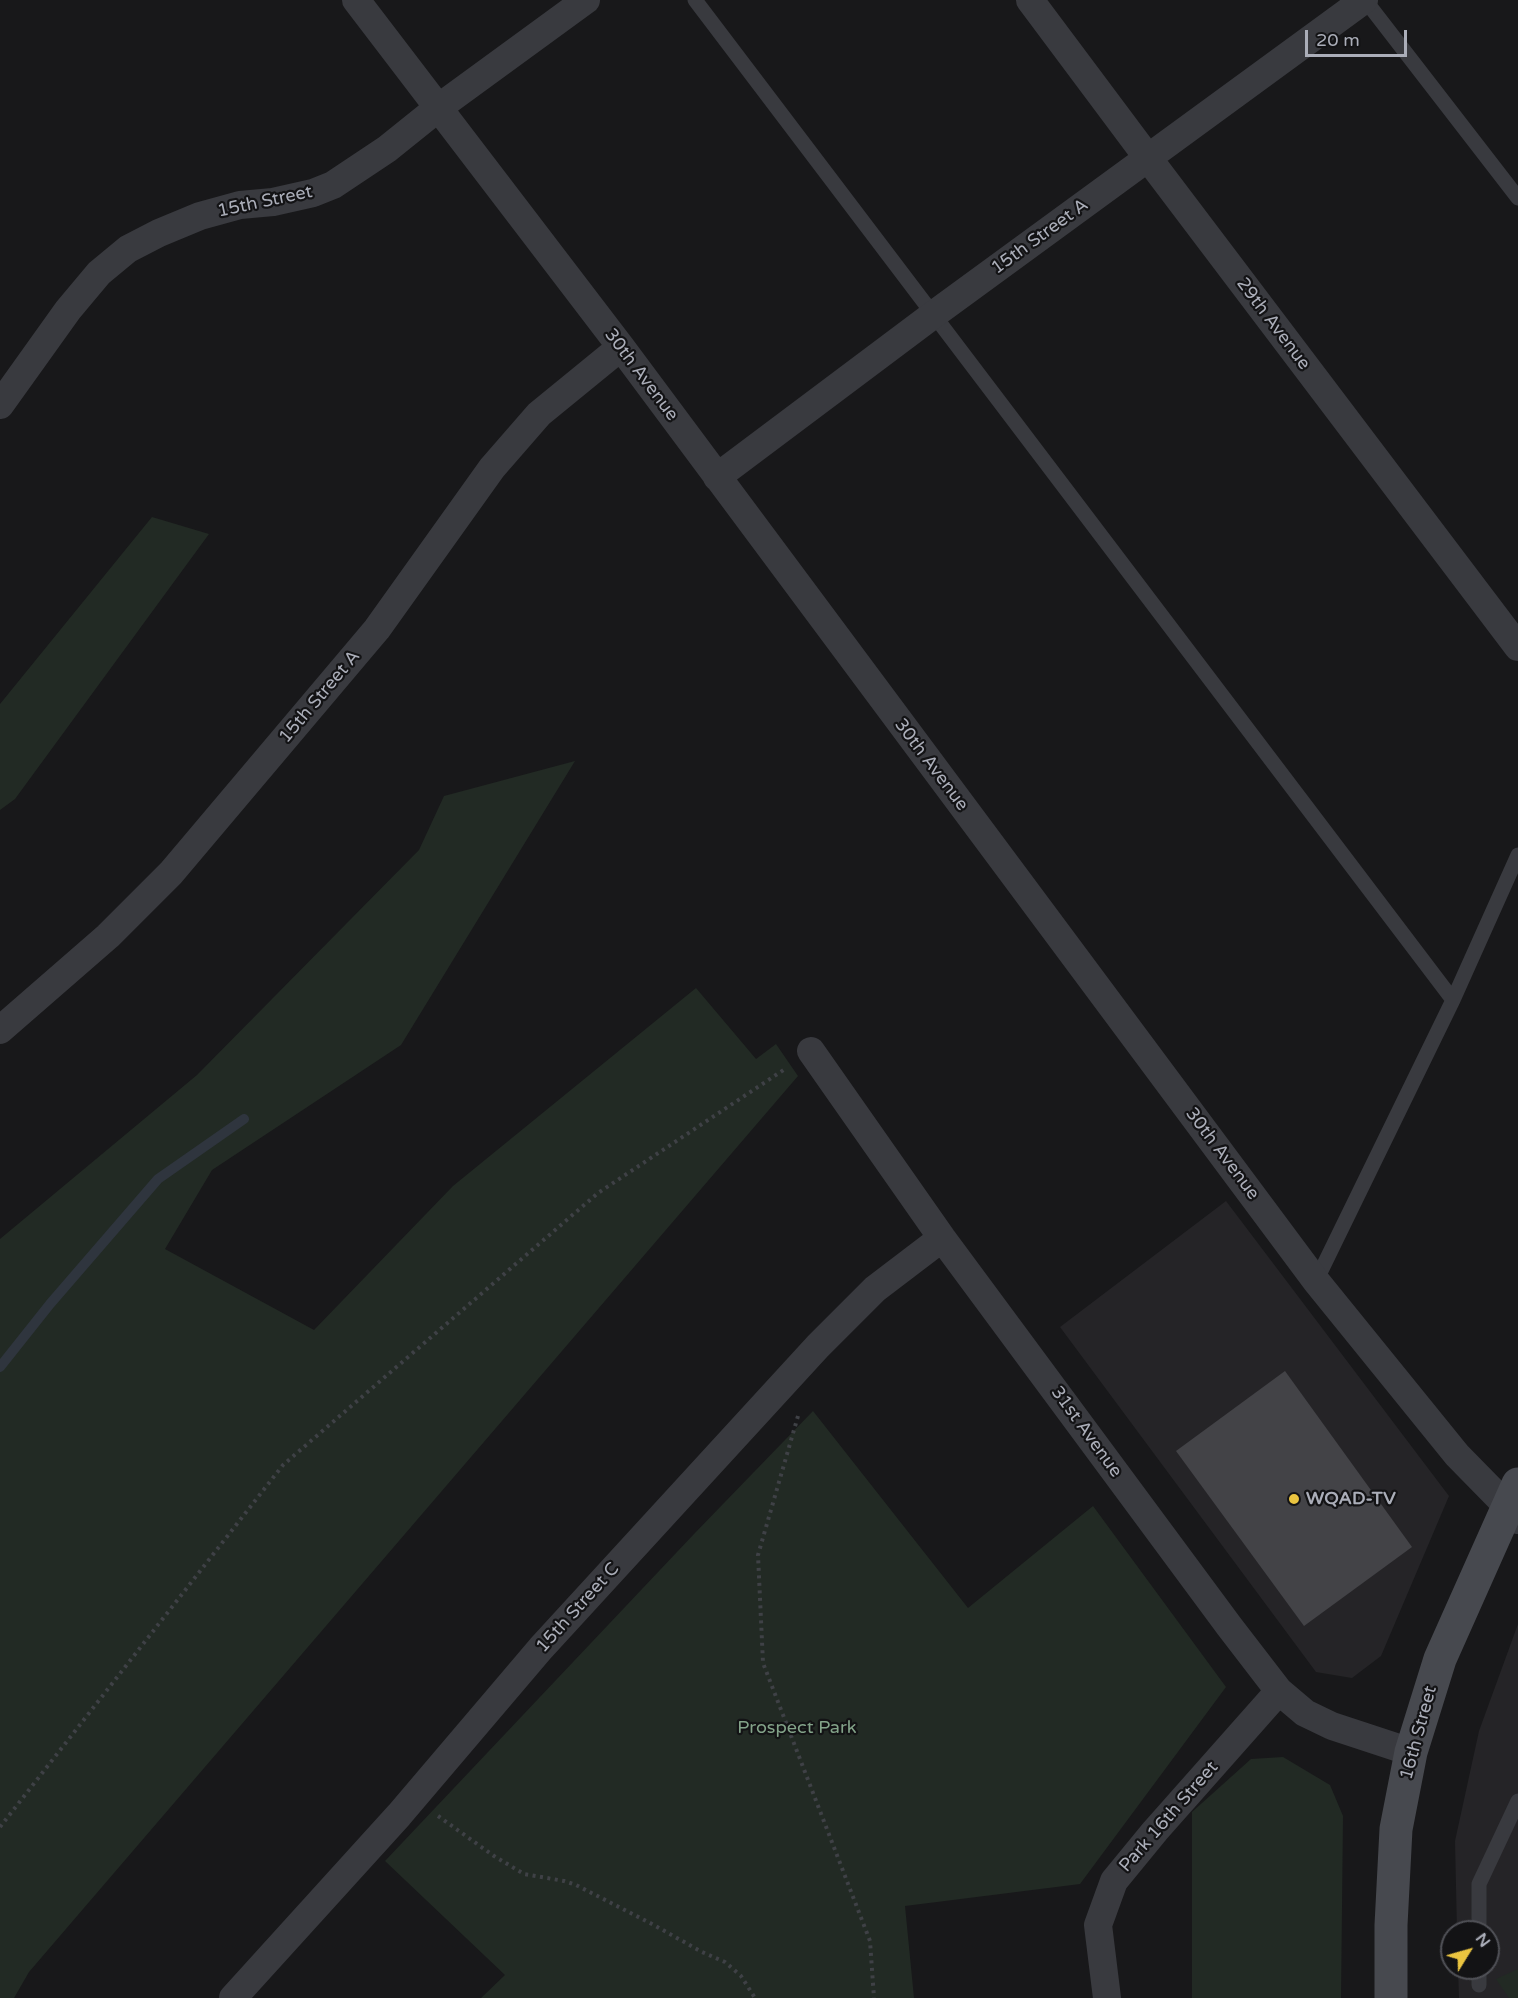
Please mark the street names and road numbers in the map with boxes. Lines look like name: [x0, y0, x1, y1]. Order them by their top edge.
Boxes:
street label: 15th Street: [216, 181, 314, 223]
street label: 15th Street A: [987, 195, 1093, 279]
street label: 29th Avenue: [1231, 274, 1315, 374]
street label: 30th Avenue: [599, 325, 683, 425]
street label: 15th Street A: [275, 646, 365, 748]
street label: 30th Avenue: [889, 715, 973, 815]
street label: 30th Avenue: [1180, 1104, 1264, 1204]
street label: 31st Avenue: [1046, 1382, 1126, 1482]
street label: 15th Street C: [532, 1559, 624, 1657]
street label: 16th Street: [1396, 1684, 1442, 1782]
street label: Park 16th Street: [1115, 1757, 1223, 1877]

